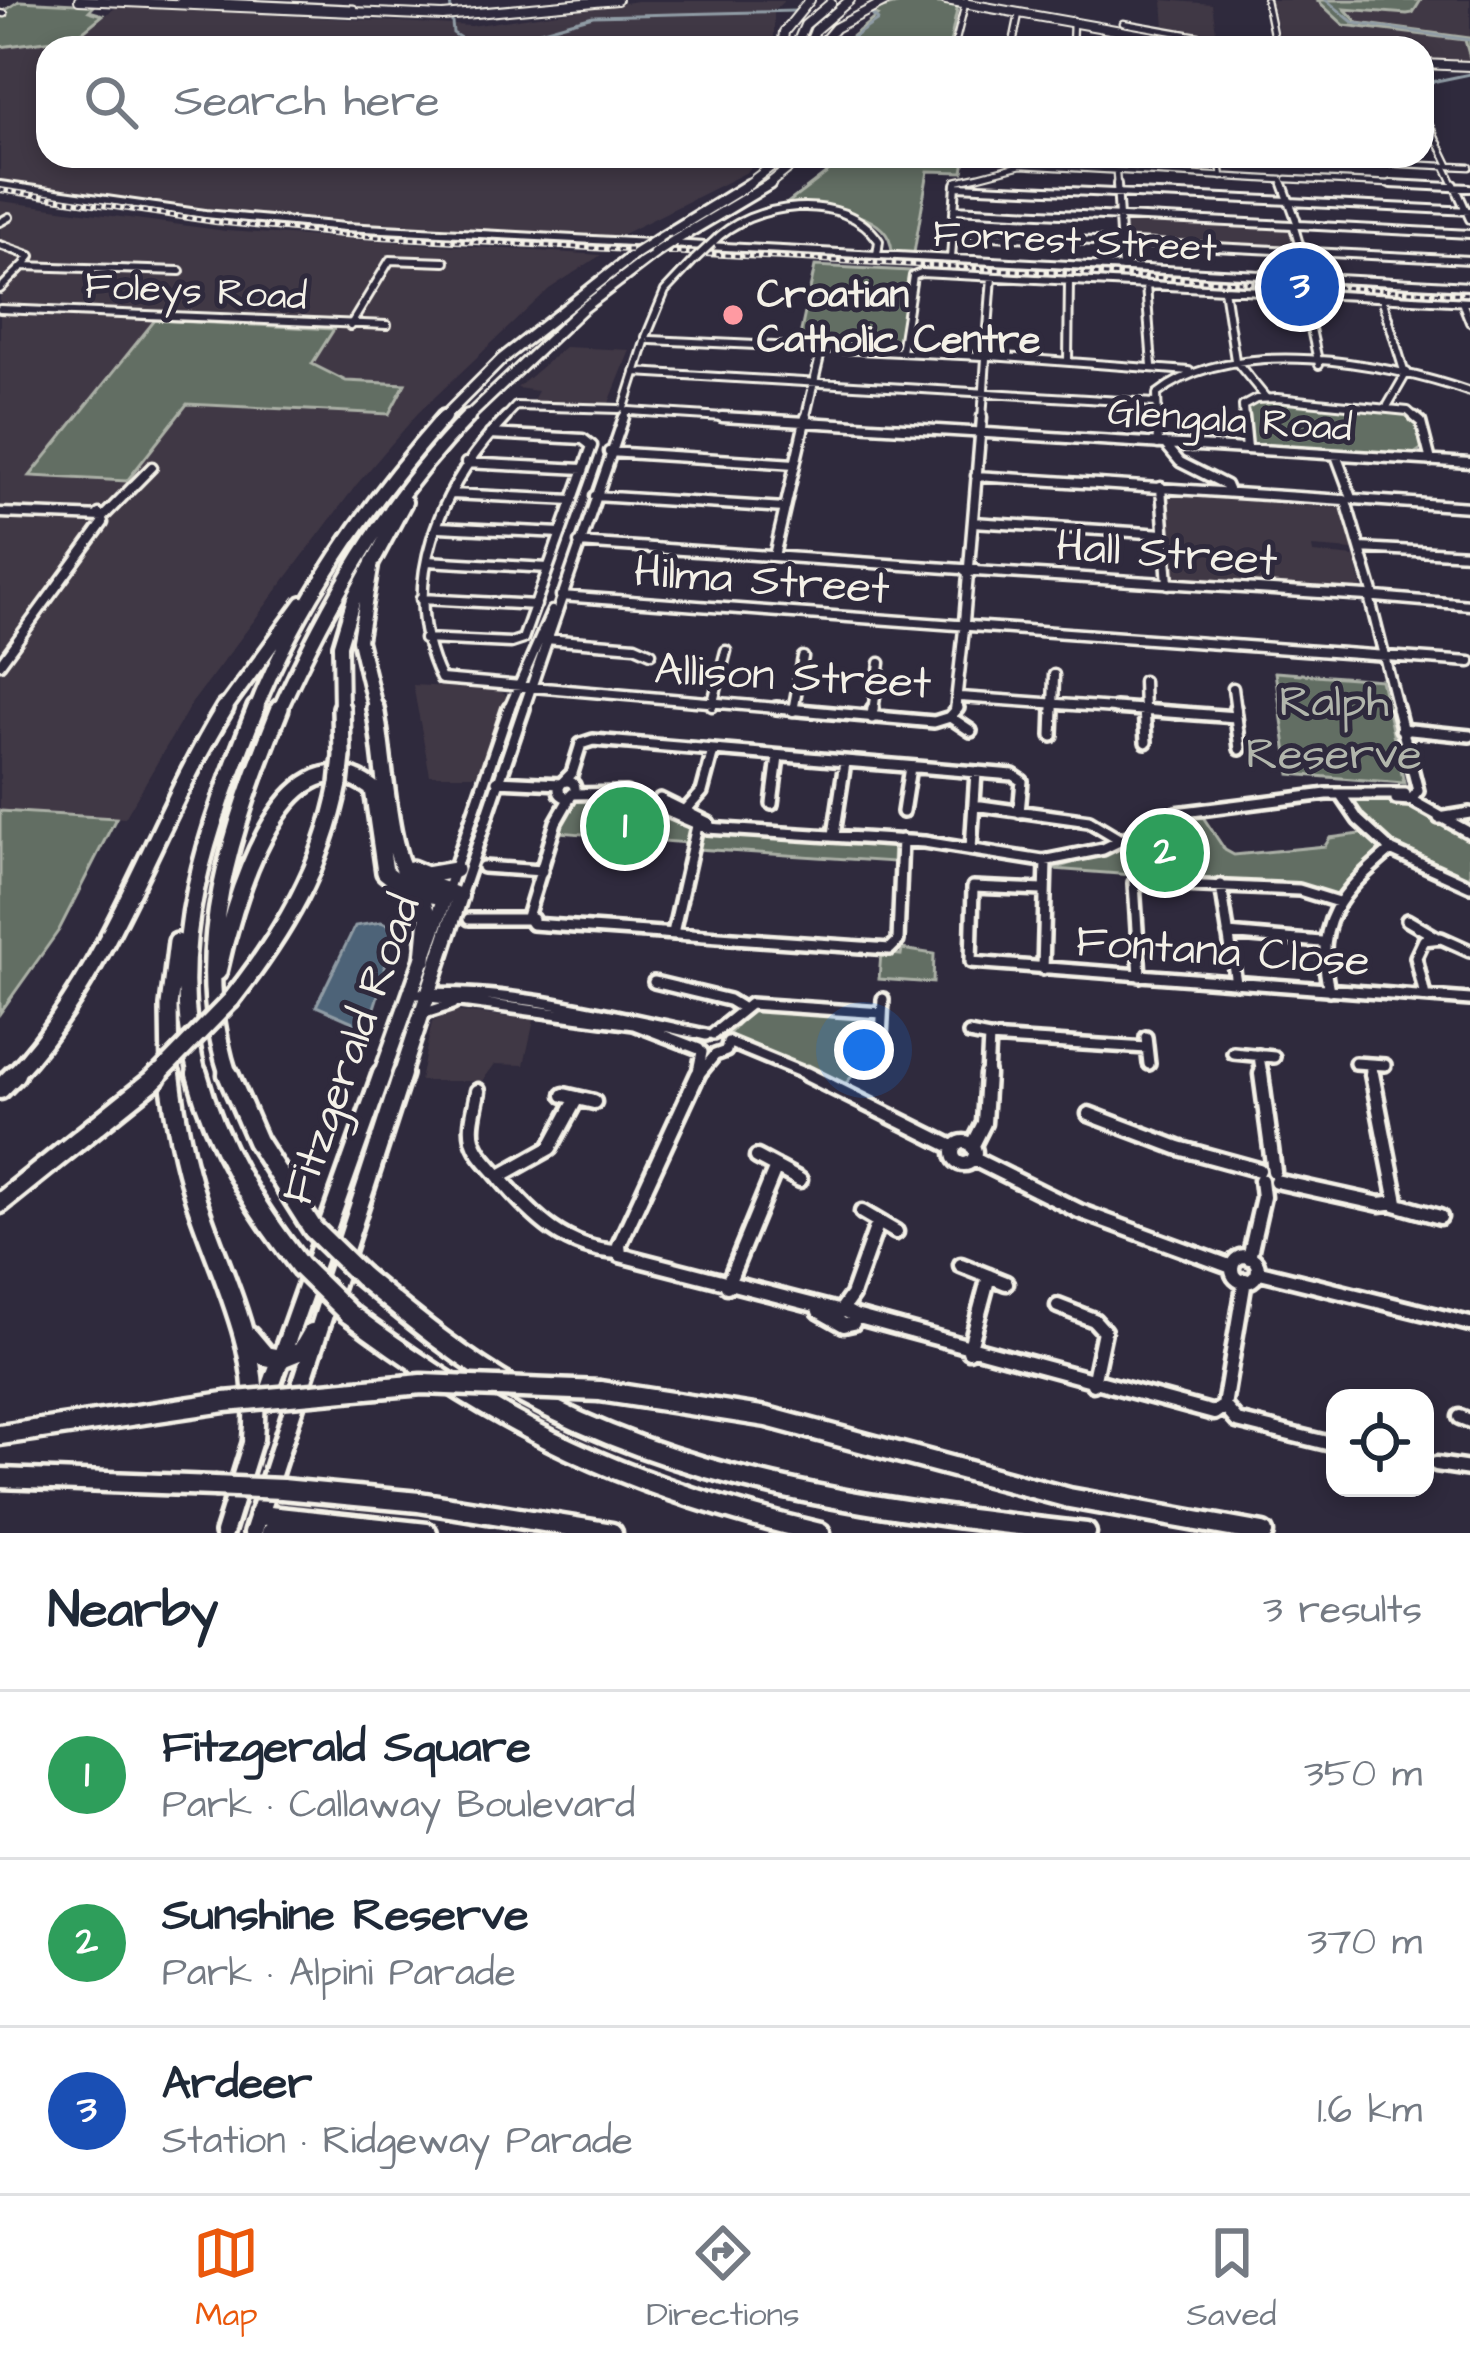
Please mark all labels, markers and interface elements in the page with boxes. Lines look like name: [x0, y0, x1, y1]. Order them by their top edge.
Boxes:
search box: [36, 36, 1434, 168]
icon: search: [78, 69, 144, 135]
text: Search here: [174, 71, 440, 133]
street label: Forrest Street: [931, 208, 1218, 276]
pin: 3: [1261, 242, 1339, 332]
street label: Foleys Road: [83, 259, 308, 326]
place label: Croatian Catholic Centre: [757, 269, 1040, 368]
marker: Croatian Catholic Centre: [720, 302, 746, 328]
street label: Glengala Road: [1106, 386, 1354, 456]
street label: Hall Street: [1054, 515, 1279, 593]
street label: Hilma Street: [632, 541, 892, 621]
street label: Allison Street: [653, 639, 933, 715]
park label: Ralph Reserve: [1246, 672, 1422, 786]
pin: 1: [586, 781, 664, 871]
pin: 2: [1126, 808, 1204, 898]
street label: Fitzgerald Road: [267, 887, 437, 1213]
street label: Fontana Close: [1074, 911, 1372, 993]
your location: [834, 1020, 894, 1080]
map controls: [1326, 1389, 1434, 1497]
button: locate: [1326, 1389, 1434, 1497]
text: Nearby: [48, 1576, 218, 1647]
text: 3 results: [1263, 1584, 1422, 1638]
text: Fitzgerald Square: [162, 1717, 531, 1779]
text: 1: [85, 1748, 90, 1802]
text: 350 m: [1304, 1748, 1422, 1802]
text: Park · Callaway Boulevard: [162, 1779, 635, 1833]
text: Sunshine Reserve: [162, 1885, 529, 1947]
text: 2: [76, 1916, 98, 1970]
text: 370 m: [1308, 1916, 1422, 1970]
text: Park · Alpini Parade: [162, 1947, 516, 2001]
text: Ardeer: [162, 2053, 312, 2115]
text: 3: [77, 2084, 97, 2138]
text: 1.6 km: [1317, 2084, 1422, 2138]
text: Station · Ridgeway Parade: [162, 2115, 633, 2169]
tab: Map: [193, 2220, 259, 2338]
tab: Directions: [646, 2220, 800, 2338]
tab: Saved: [1187, 2220, 1277, 2338]

